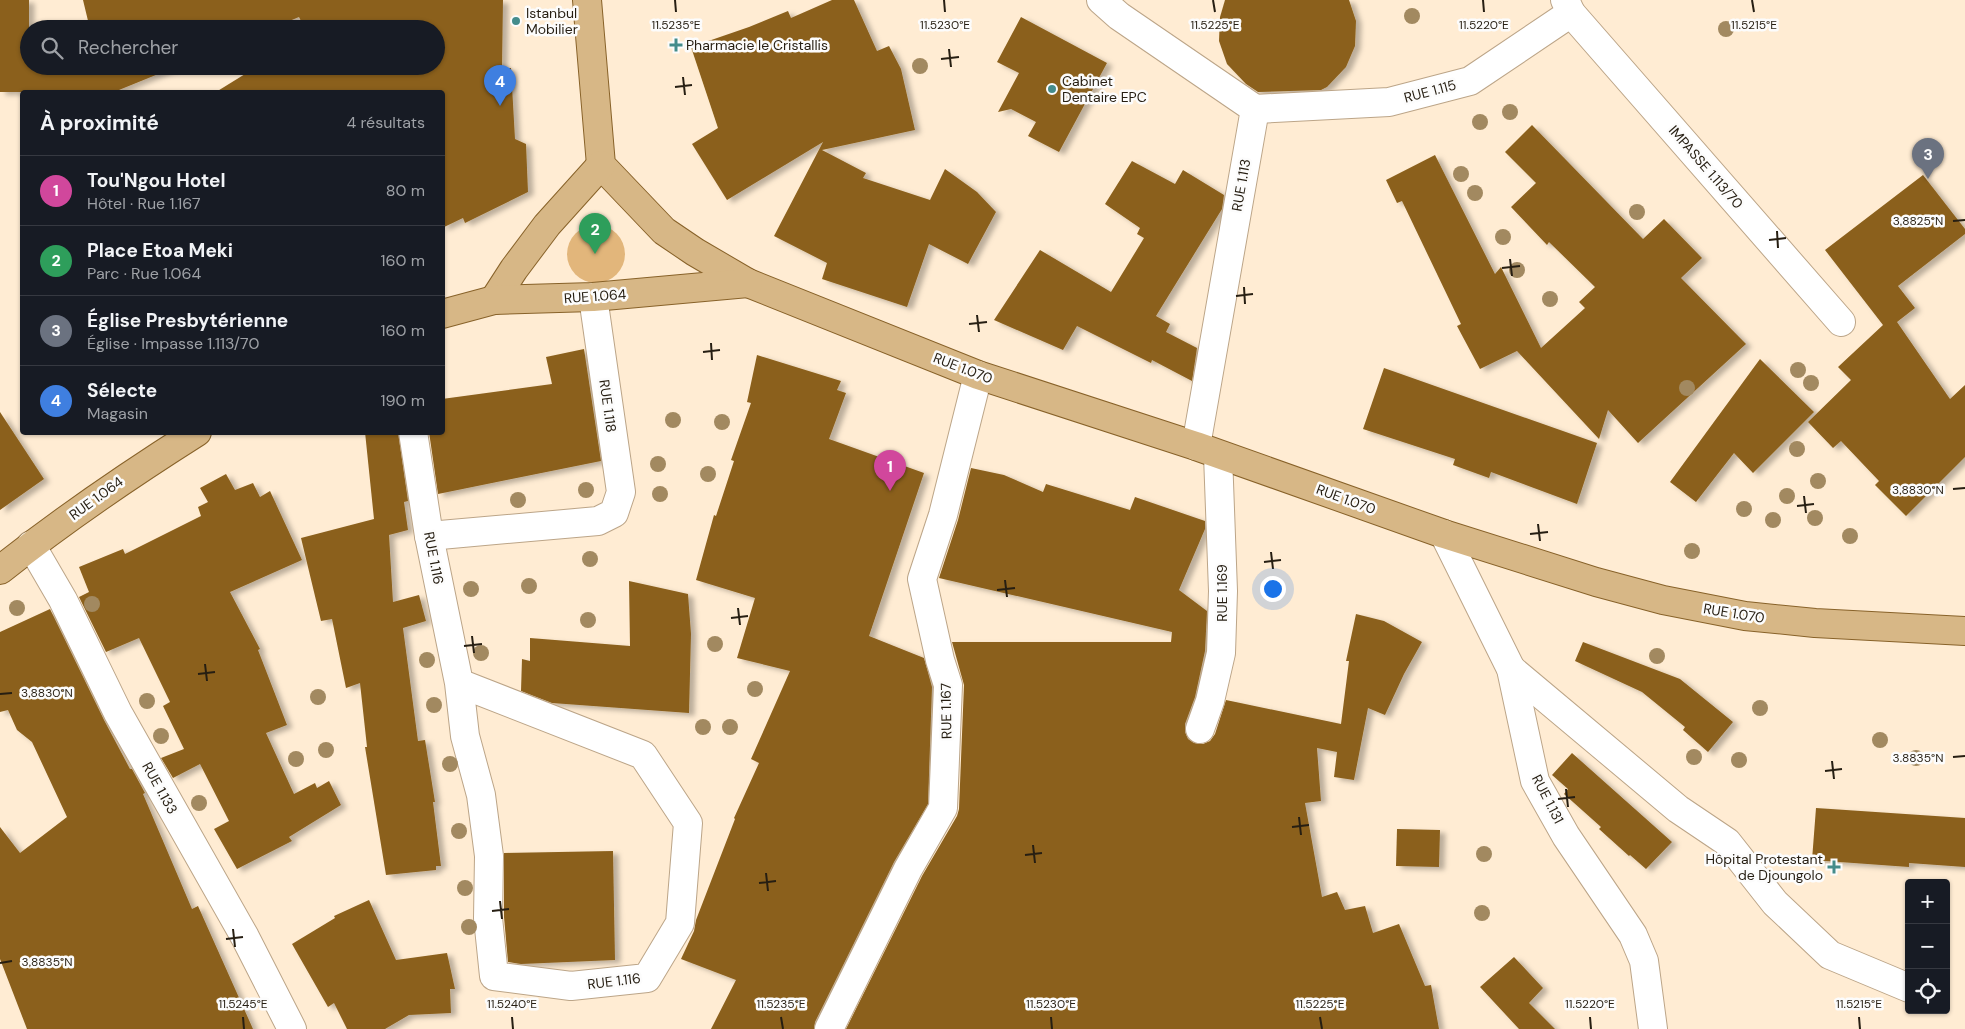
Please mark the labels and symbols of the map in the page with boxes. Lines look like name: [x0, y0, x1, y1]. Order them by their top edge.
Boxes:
place label: Istanbul Mobilier: [526, 4, 578, 38]
marker: Istanbul Mobilier: [510, 15, 522, 27]
text: 11.5235°E: [651, 17, 701, 33]
text: 11.5230°E: [920, 17, 970, 33]
text: 11.5225°E: [1190, 17, 1240, 33]
text: 11.5220°E: [1459, 17, 1509, 33]
text: 11.5215°E: [1731, 17, 1777, 33]
place label: Pharmacie le Cristallis: [686, 36, 828, 54]
marker: Pharmacie le Cristallis: [670, 39, 682, 51]
pin: 4: [484, 65, 516, 106]
place label: Cabinet Dentaire EPC: [1062, 72, 1147, 106]
street label: RUE 1.115: [1402, 75, 1458, 107]
marker: Cabinet Dentaire EPC: [1046, 83, 1058, 95]
street label: IMPASSE 1.113/70: [1665, 122, 1747, 212]
pin: 3: [1912, 138, 1944, 179]
street label: RUE 1.113: [1228, 157, 1254, 213]
pin: 2: [579, 213, 611, 254]
text: 3.8825°N: [1893, 213, 1943, 229]
street label: RUE 1.064: [563, 285, 627, 307]
street label: RUE 1.070: [931, 348, 995, 388]
street label: RUE 1.118: [595, 378, 621, 434]
pin: 1: [874, 450, 906, 491]
street label: RUE 1.064: [65, 472, 127, 524]
street label: RUE 1.070: [1314, 480, 1378, 518]
text: 3.8830°N: [1892, 482, 1944, 498]
street label: RUE 1.116: [420, 530, 448, 586]
street label: RUE 1.169: [1213, 564, 1231, 622]
your location: [1260, 576, 1286, 602]
street label: RUE 1.070: [1702, 599, 1766, 627]
street label: RUE 1.167: [937, 683, 955, 739]
text: 3.8830°N: [21, 685, 73, 701]
text: 3.8835°N: [1893, 750, 1943, 766]
street label: RUE 1.133: [138, 759, 182, 817]
street label: RUE 1.131: [1528, 771, 1568, 827]
place label: Hôpital Protestant de Djoungolo: [1705, 850, 1823, 884]
marker: Hôpital Protestant de Djoungolo: [1827, 860, 1841, 874]
text: 3.8835°N: [22, 954, 72, 970]
street label: RUE 1.116: [586, 969, 642, 993]
text: 11.5245°E: [218, 996, 268, 1012]
text: 11.5240°E: [487, 996, 537, 1012]
text: 11.5235°E: [756, 996, 806, 1012]
text: 11.5230°E: [1026, 996, 1076, 1012]
text: 11.5225°E: [1295, 996, 1345, 1012]
text: 11.5220°E: [1565, 996, 1615, 1012]
text: 11.5215°E: [1836, 996, 1882, 1012]

